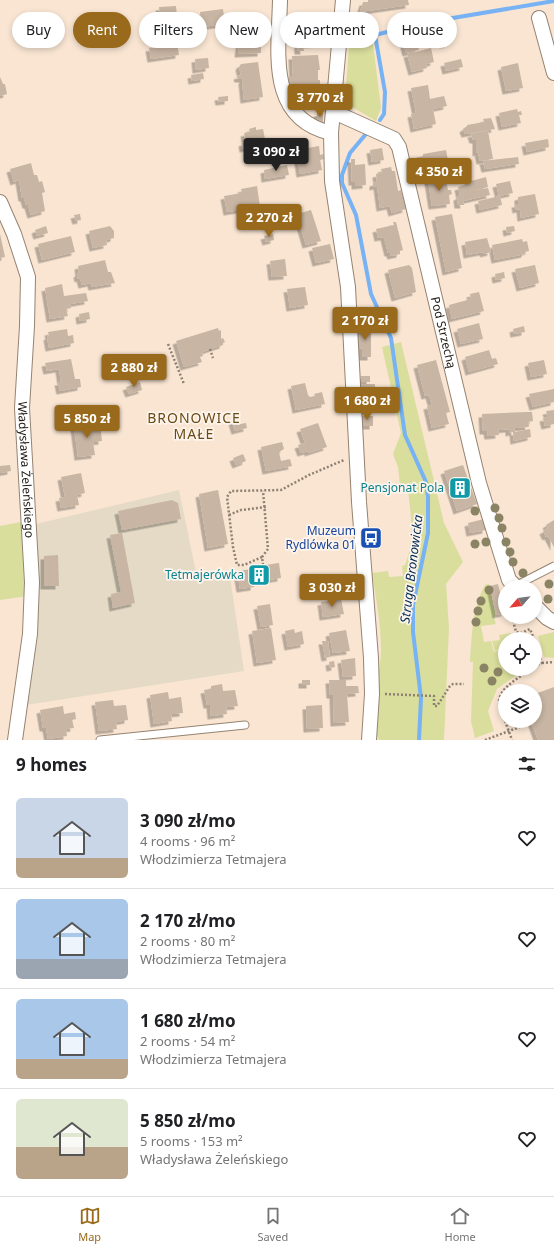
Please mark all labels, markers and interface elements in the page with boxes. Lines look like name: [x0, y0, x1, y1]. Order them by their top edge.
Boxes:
chip: Buy: [12, 12, 65, 48]
chip: Rent: [73, 12, 131, 48]
chip: Filters: [139, 12, 207, 48]
chip: New: [215, 12, 272, 48]
chip: Apartment: [280, 12, 379, 48]
chip: House: [387, 12, 457, 48]
pin: 3 770 zł: [279, 84, 361, 118]
text: 3 770 zł: [297, 88, 343, 106]
pin: 3 090 zł: [235, 138, 317, 172]
text: 3 090 zł: [253, 142, 299, 160]
pin: 4 350 zł: [398, 158, 480, 192]
text: 4 350 zł: [416, 162, 462, 180]
pin: 2 270 zł: [228, 204, 310, 238]
text: 2 270 zł: [246, 208, 292, 226]
street label: Pod Strzechą: [427, 295, 460, 370]
pin: 2 170 zł: [324, 307, 406, 341]
text: 2 170 zł: [342, 311, 388, 329]
pin: 2 880 zł: [93, 354, 175, 388]
text: 2 880 zł: [111, 358, 157, 376]
pin: 1 680 zł: [326, 387, 408, 421]
text: 1 680 zł: [344, 391, 390, 409]
street label: Władysława Żeleńskiego: [14, 401, 38, 538]
pin: 5 850 zł: [46, 405, 128, 439]
district label: BRONOWICE MAŁE: [147, 408, 241, 443]
text: 5 850 zł: [64, 409, 110, 427]
building icon: Pensjonat Pola: [447, 475, 473, 501]
place label: Pensjonat Pola: [361, 479, 444, 496]
water label: Struga Bronowicka: [395, 513, 427, 624]
place label: Muzeum Rydlówka 01: [285, 522, 356, 553]
bus stop icon: Muzeum Rydlówka 01: [358, 525, 384, 551]
building icon: Tetmajerówka: [246, 562, 272, 588]
place label: Tetmajerówka: [165, 566, 244, 583]
pin: 3 030 zł: [291, 574, 373, 608]
text: 3 030 zł: [309, 578, 355, 596]
north arrow: [498, 580, 542, 624]
map controls: [498, 580, 542, 728]
button: locate: [498, 632, 542, 676]
button: layers: [498, 684, 542, 728]
text: 9 homes: [16, 753, 87, 776]
icon: filters: [516, 753, 538, 775]
text: 3 090 zł/mo: [140, 809, 236, 832]
icon: home: [48, 814, 96, 862]
icon: heart: [516, 827, 538, 849]
text: 4 rooms · 96 m²: [140, 832, 235, 850]
text: Włodzimierza Tetmajera: [140, 850, 287, 868]
text: 2 170 zł/mo: [140, 909, 236, 932]
icon: home: [48, 915, 96, 963]
icon: heart: [516, 928, 538, 950]
text: 2 rooms · 80 m²: [140, 932, 235, 950]
text: Włodzimierza Tetmajera: [140, 950, 287, 968]
text: 1 680 zł/mo: [140, 1009, 236, 1032]
icon: home: [48, 1015, 96, 1063]
icon: heart: [516, 1028, 538, 1050]
text: 2 rooms · 54 m²: [140, 1032, 235, 1050]
text: Włodzimierza Tetmajera: [140, 1050, 287, 1068]
text: 5 850 zł/mo: [140, 1109, 236, 1132]
icon: home: [48, 1115, 96, 1163]
icon: heart: [516, 1128, 538, 1150]
text: 5 rooms · 153 m²: [140, 1132, 243, 1150]
text: Władysława Żeleńskiego: [140, 1150, 288, 1168]
tab: Map: [78, 1205, 101, 1244]
tab: Saved: [257, 1205, 288, 1244]
tab: Home: [445, 1205, 476, 1244]

